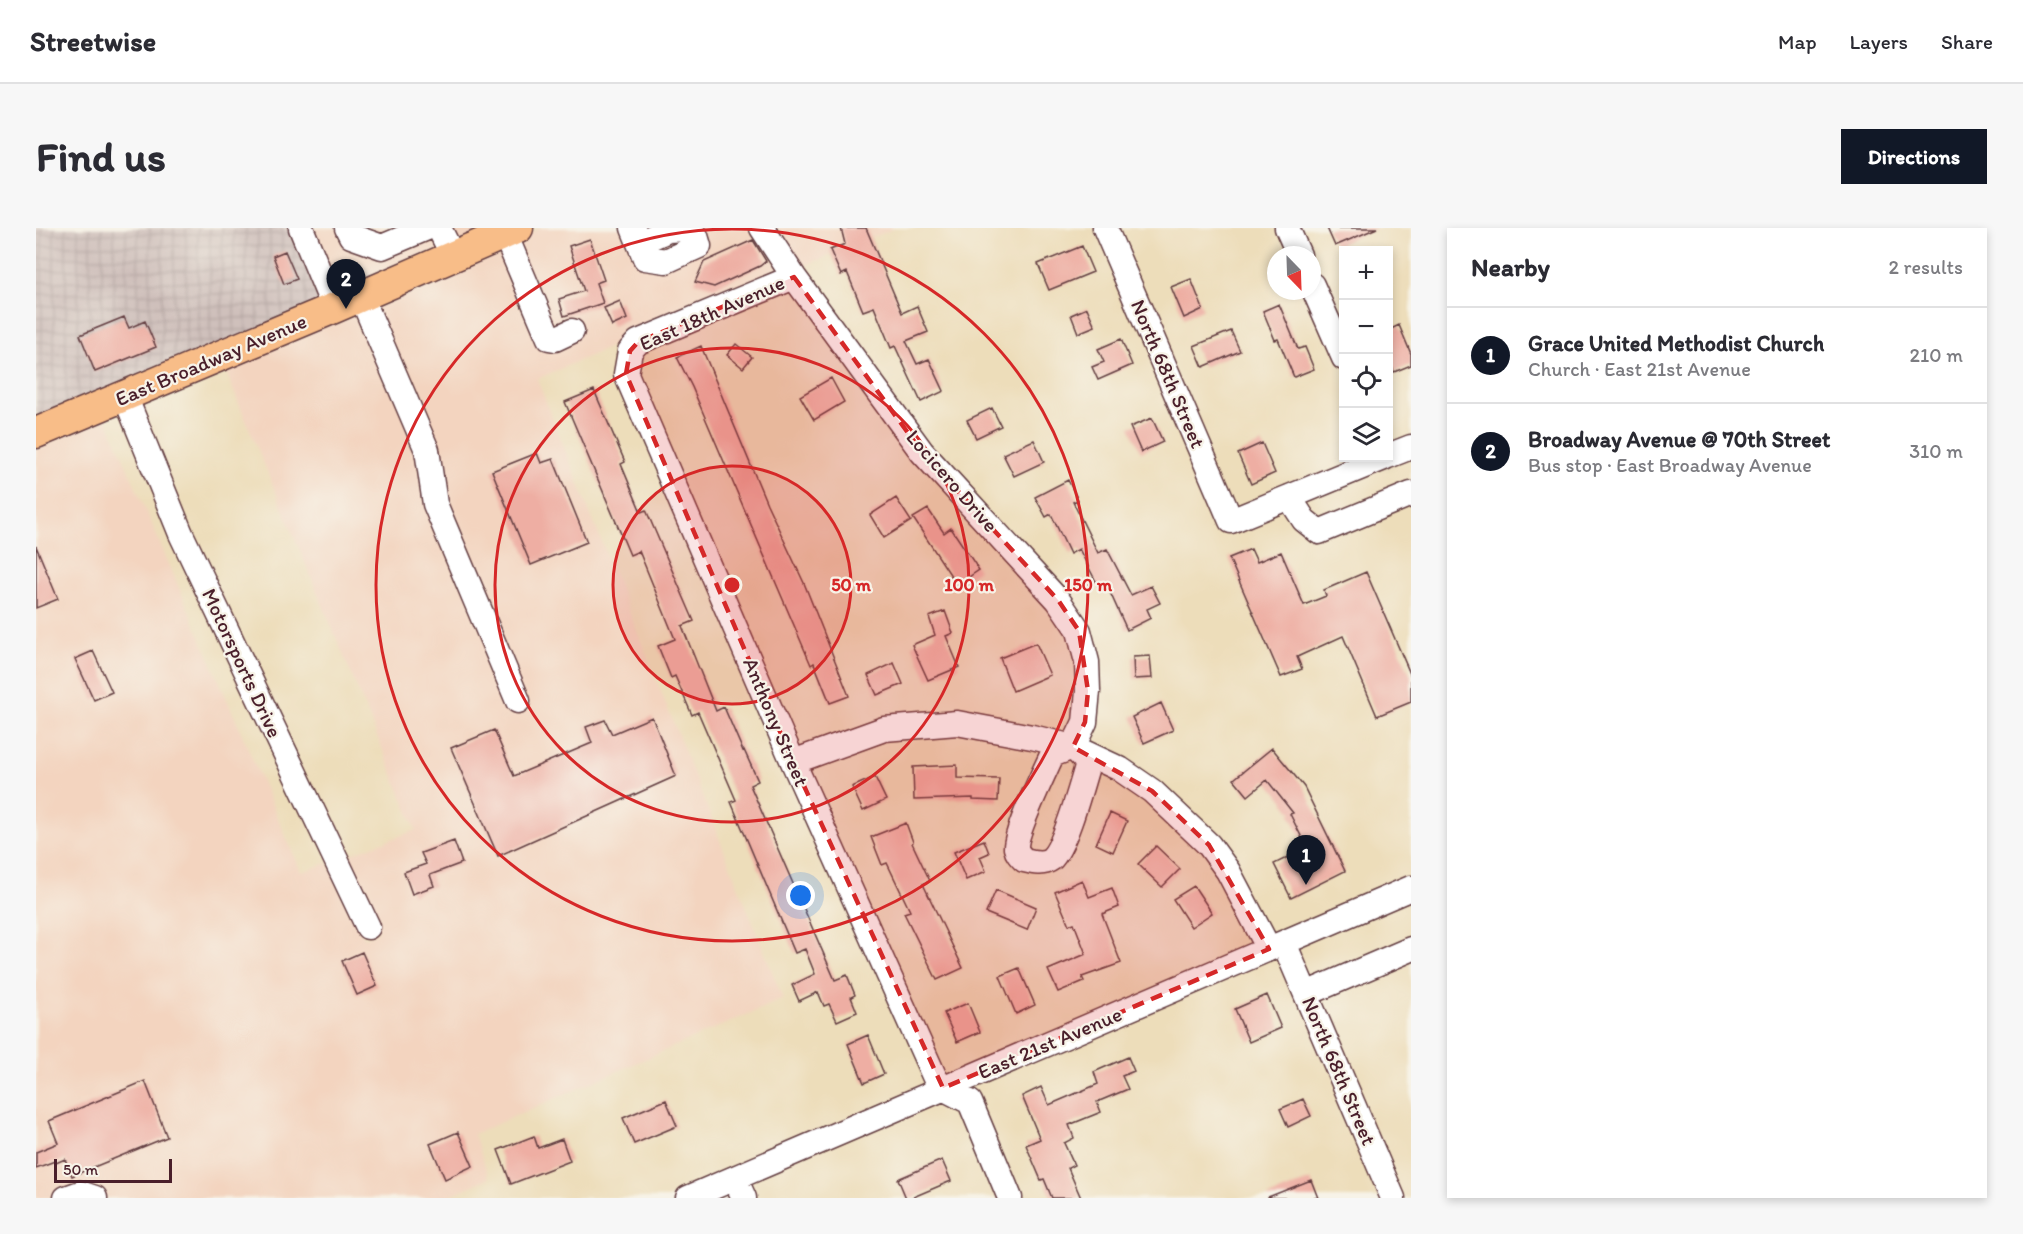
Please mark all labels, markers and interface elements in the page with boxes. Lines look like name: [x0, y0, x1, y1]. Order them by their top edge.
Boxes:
text: Streetwise: [30, 24, 156, 58]
text: Map: [1778, 29, 1817, 54]
text: Layers: [1850, 29, 1908, 54]
text: Share: [1941, 29, 1993, 54]
button: Directions: [1841, 129, 1987, 184]
text: Find us: [36, 131, 166, 182]
north arrow: [1267, 246, 1321, 300]
map controls: [1339, 246, 1393, 462]
button: +: [1339, 246, 1393, 300]
text: Nearby: [1471, 251, 1550, 283]
text: 2 results: [1889, 255, 1963, 279]
pin: 2: [326, 260, 366, 309]
street label: East 18th Avenue: [635, 269, 788, 356]
street label: North 68th Street: [1126, 296, 1211, 452]
button: −: [1339, 300, 1393, 354]
street label: East Broadway Avenue: [111, 308, 310, 411]
text: Grace United Methodist Church: [1528, 330, 1824, 357]
text: 1: [1486, 343, 1495, 367]
text: 210 m: [1910, 343, 1963, 367]
button: locate: [1339, 354, 1393, 408]
text: Church · East 21st Avenue: [1528, 357, 1751, 381]
button: layers: [1339, 408, 1393, 462]
street label: Locicero Drive: [901, 424, 1004, 537]
text: Broadway Avenue @ 70th Street: [1528, 426, 1830, 453]
text: 2: [1485, 439, 1496, 463]
text: 310 m: [1909, 439, 1963, 463]
text: Bus stop · East Broadway Avenue: [1528, 453, 1812, 477]
text: 50 m: [831, 574, 872, 596]
text: 100 m: [944, 574, 995, 596]
text: 150 m: [1064, 574, 1113, 596]
centre of rings: [722, 575, 742, 595]
street label: Motorsports Drive: [197, 584, 288, 741]
street label: Anthony Street: [738, 654, 815, 790]
pin: 1: [1286, 836, 1326, 885]
your location: [786, 881, 815, 910]
street label: North 68th Street: [1297, 993, 1382, 1149]
street label: East 21st Avenue: [974, 1001, 1126, 1084]
scale bar: [54, 1156, 172, 1184]
text: 50 m: [63, 1160, 98, 1179]

